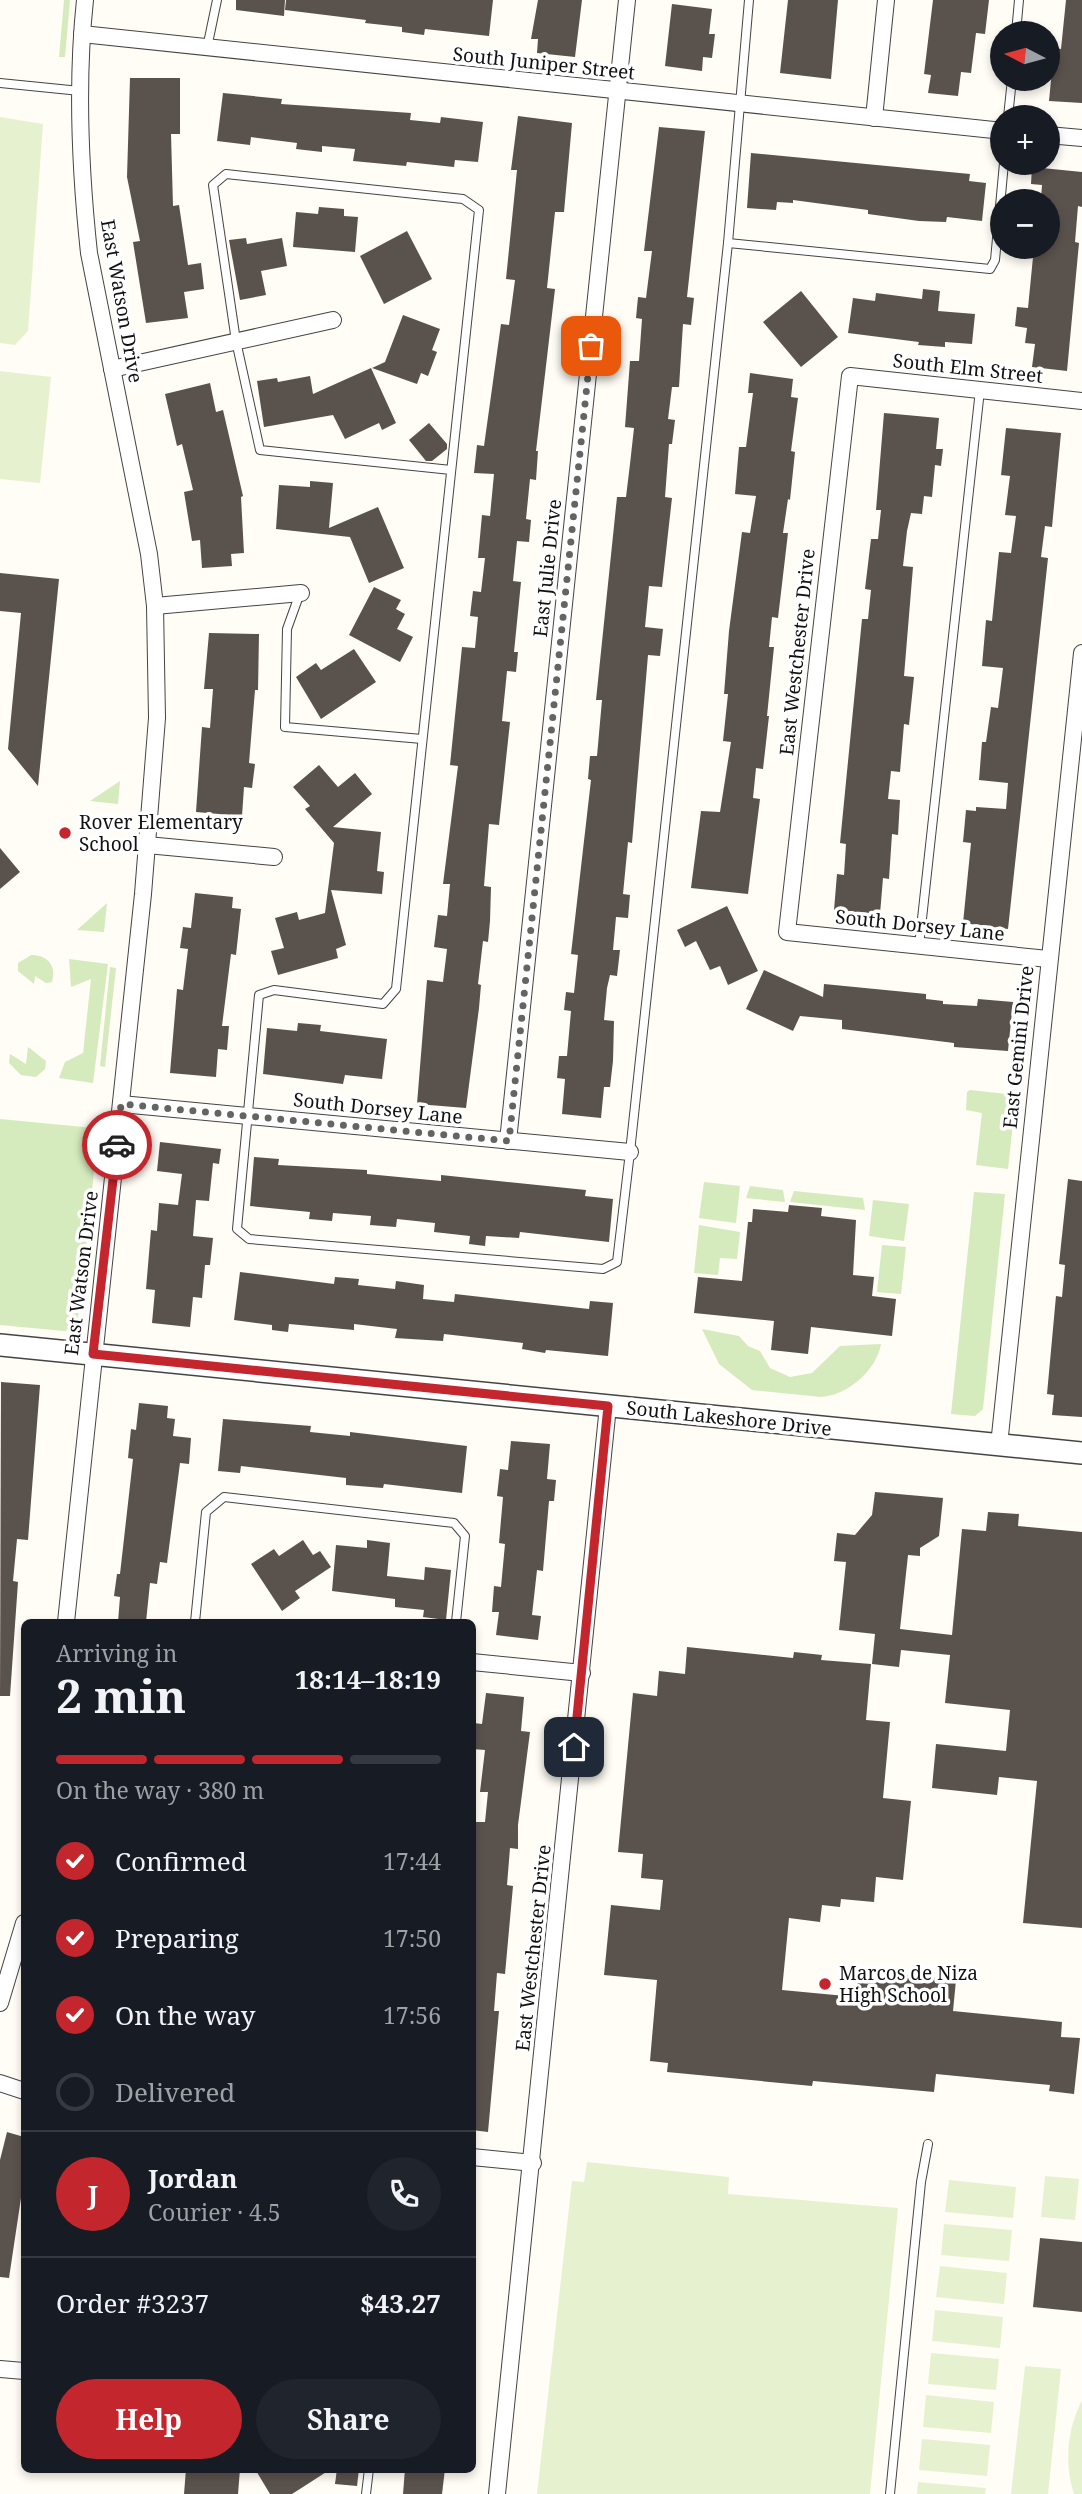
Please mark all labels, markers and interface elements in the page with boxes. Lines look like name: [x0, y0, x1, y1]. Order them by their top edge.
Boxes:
north arrow: [990, 21, 1060, 91]
map controls: [990, 21, 1060, 259]
street label: South Juniper Street: [452, 41, 637, 86]
button: +: [990, 105, 1060, 175]
button: −: [990, 189, 1060, 259]
street label: East Watson Drive: [95, 217, 149, 385]
pin: [561, 316, 621, 376]
icon: bag: [572, 327, 610, 365]
street label: South Elm Street: [892, 347, 1045, 389]
street label: East Julie Drive: [527, 498, 567, 638]
street label: East Westchester Drive: [773, 547, 821, 757]
place label: Rover Elementary School: [79, 809, 243, 857]
marker: Rover Elementary School: [57, 825, 73, 841]
street label: South Dorsey Lane: [834, 903, 1006, 947]
street label: East Gemini Drive: [997, 964, 1039, 1130]
street label: South Dorsey Lane: [292, 1086, 464, 1130]
courier: [82, 1110, 152, 1180]
icon: car: [98, 1126, 136, 1164]
street label: East Watson Drive: [58, 1189, 104, 1357]
street label: South Lakeshore Drive: [625, 1394, 833, 1442]
text: Arriving in: [56, 1637, 177, 1669]
text: 18:14–18:19: [295, 1661, 441, 1697]
text: 2 min: [56, 1664, 186, 1726]
pin: [544, 1717, 604, 1777]
icon: home: [555, 1728, 593, 1766]
text: On the way · 380 m: [56, 1774, 264, 1806]
icon: check: [56, 1842, 94, 1880]
text: Confirmed: [115, 1843, 247, 1879]
street label: East Westchester Drive: [509, 1843, 557, 2053]
text: 17:44: [383, 1845, 441, 1877]
icon: check: [56, 1919, 94, 1957]
text: Preparing: [115, 1920, 239, 1956]
text: 17:50: [383, 1922, 441, 1954]
place label: Marcos de Niza High School: [839, 1960, 978, 2008]
marker: Marcos de Niza High School: [817, 1976, 833, 1992]
icon: check: [56, 1996, 94, 2034]
text: On the way: [115, 1997, 255, 2033]
text: 17:56: [383, 1999, 441, 2031]
text: Delivered: [115, 2074, 235, 2110]
button: phone: [367, 2157, 441, 2231]
text: Jordan: [148, 2160, 238, 2196]
text: J: [88, 2176, 98, 2212]
text: Courier · 4.5: [148, 2196, 281, 2228]
text: Order #3237: [56, 2285, 209, 2321]
text: $43.27: [360, 2285, 441, 2321]
button: Help: [56, 2379, 242, 2459]
button: Share: [256, 2379, 441, 2459]

